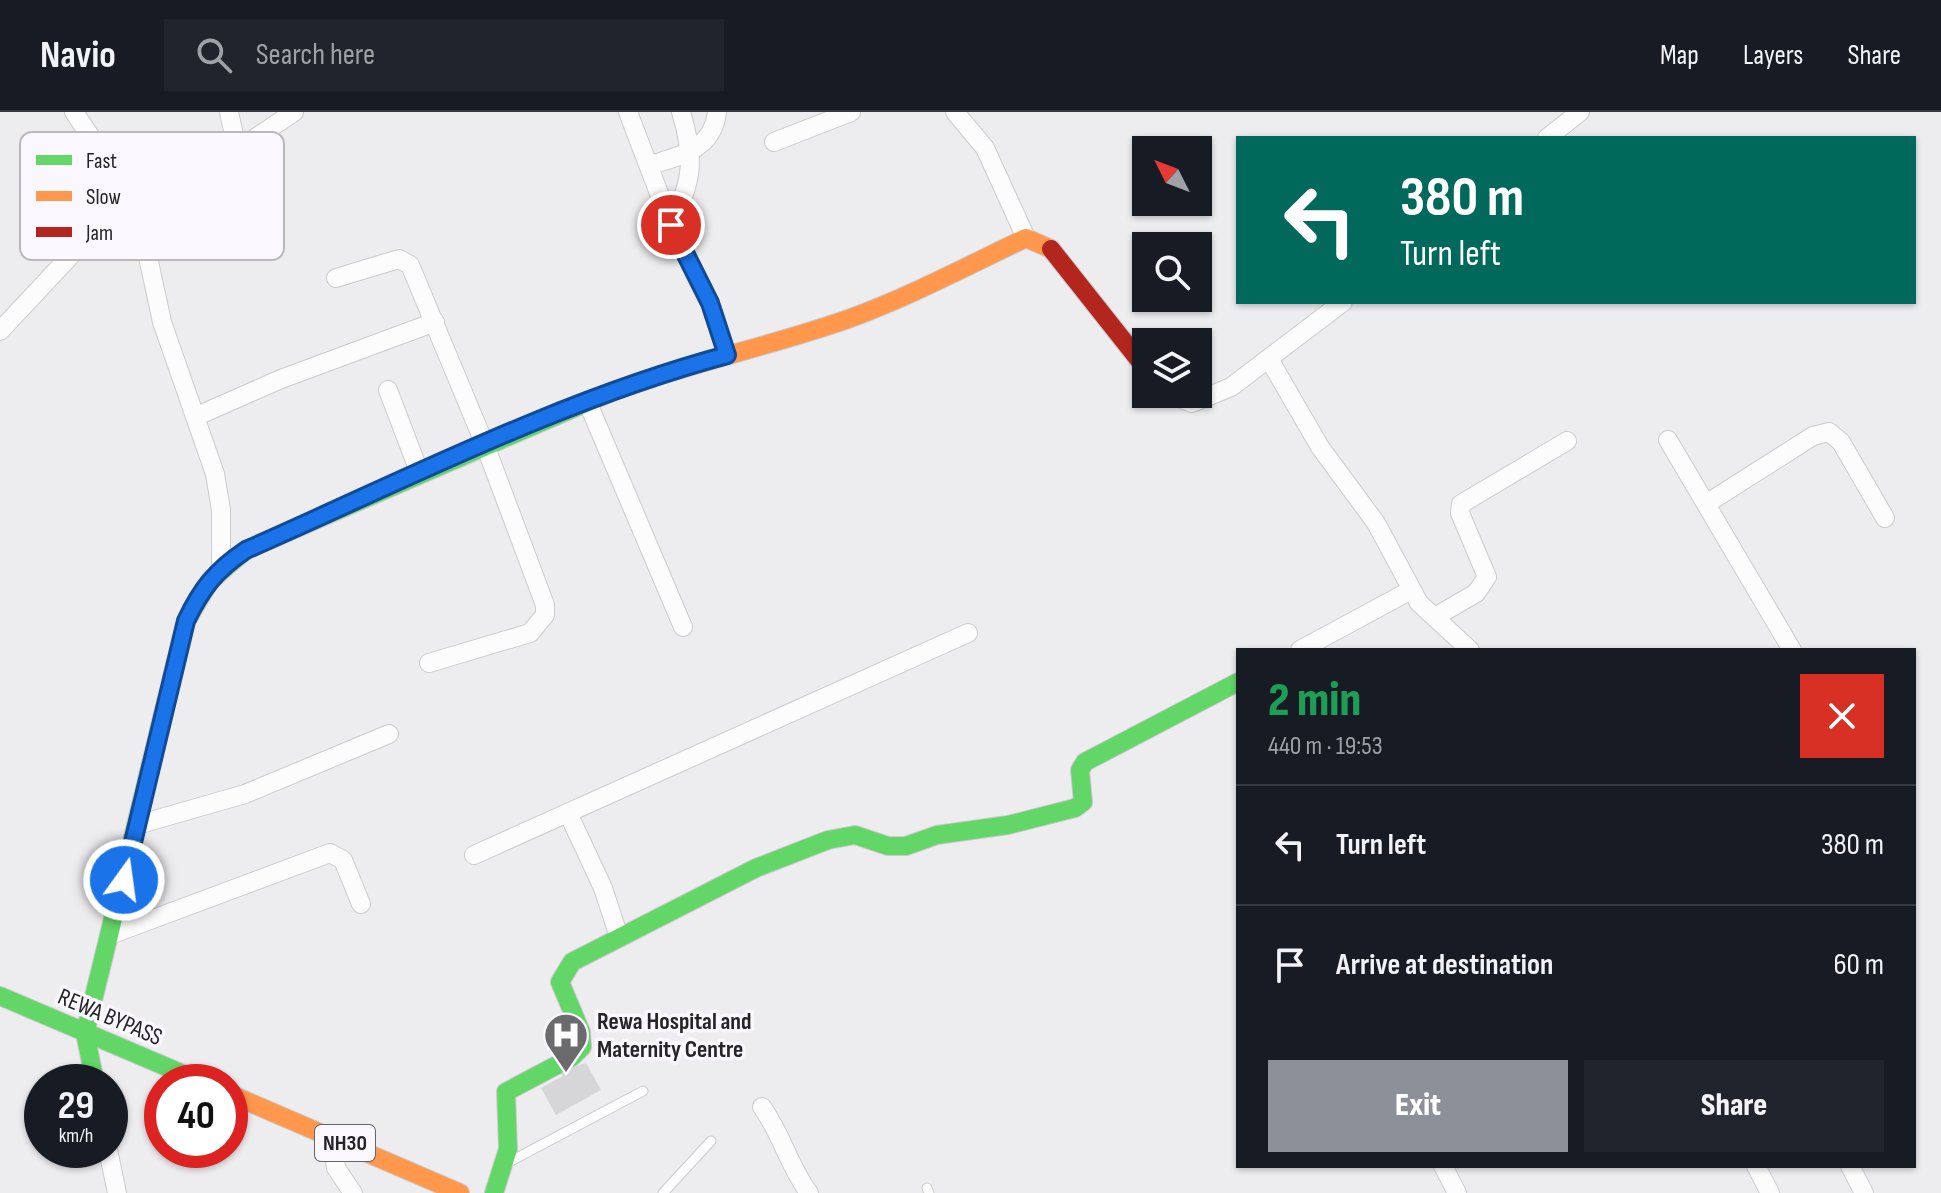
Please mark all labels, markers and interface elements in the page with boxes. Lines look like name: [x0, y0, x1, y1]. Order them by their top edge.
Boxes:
search box: [164, 19, 724, 91]
text: Navio: [40, 33, 116, 78]
icon: search: [192, 33, 236, 77]
text: Search here: [256, 37, 375, 73]
text: Map: [1660, 39, 1699, 72]
text: Layers: [1743, 39, 1803, 72]
text: Share: [1847, 39, 1901, 72]
legend: [20, 132, 284, 260]
north arrow: [1132, 136, 1212, 216]
map controls: [1132, 136, 1212, 408]
text: Fast: [86, 148, 117, 175]
text: 380 m: [1400, 165, 1524, 232]
icon: left: [1268, 168, 1372, 272]
text: Slow: [86, 184, 121, 211]
pin: [637, 191, 705, 259]
icon: arrive: [649, 203, 693, 247]
text: Jam: [85, 220, 113, 247]
button: search: [1132, 232, 1212, 312]
text: Turn left: [1400, 233, 1501, 276]
button: layers: [1132, 328, 1212, 408]
text: 2 min: [1268, 672, 1361, 729]
button: close: [1800, 674, 1884, 758]
text: 440 m · 19:53: [1268, 731, 1383, 762]
icon: left: [1268, 823, 1312, 867]
text: Turn left: [1336, 827, 1426, 863]
text: 380 m: [1821, 827, 1884, 863]
position arrow: [82, 838, 166, 922]
icon: arrive: [1268, 943, 1312, 987]
text: Arrive at destination: [1336, 947, 1553, 983]
text: 60 m: [1833, 947, 1884, 983]
street label: REWA BYPASS: [53, 982, 167, 1052]
place label: Rewa Hospital and Maternity Centre: [597, 1007, 751, 1064]
hospital icon: Rewa Hospital and Maternity Centre: [542, 1011, 590, 1074]
button: Exit: [1268, 1060, 1568, 1152]
button: Share: [1584, 1060, 1884, 1152]
speed limit sign: 40: [144, 1064, 248, 1168]
text: 29: [58, 1082, 94, 1130]
text: km/h: [59, 1124, 93, 1148]
road number: NH30: [315, 1125, 375, 1161]

